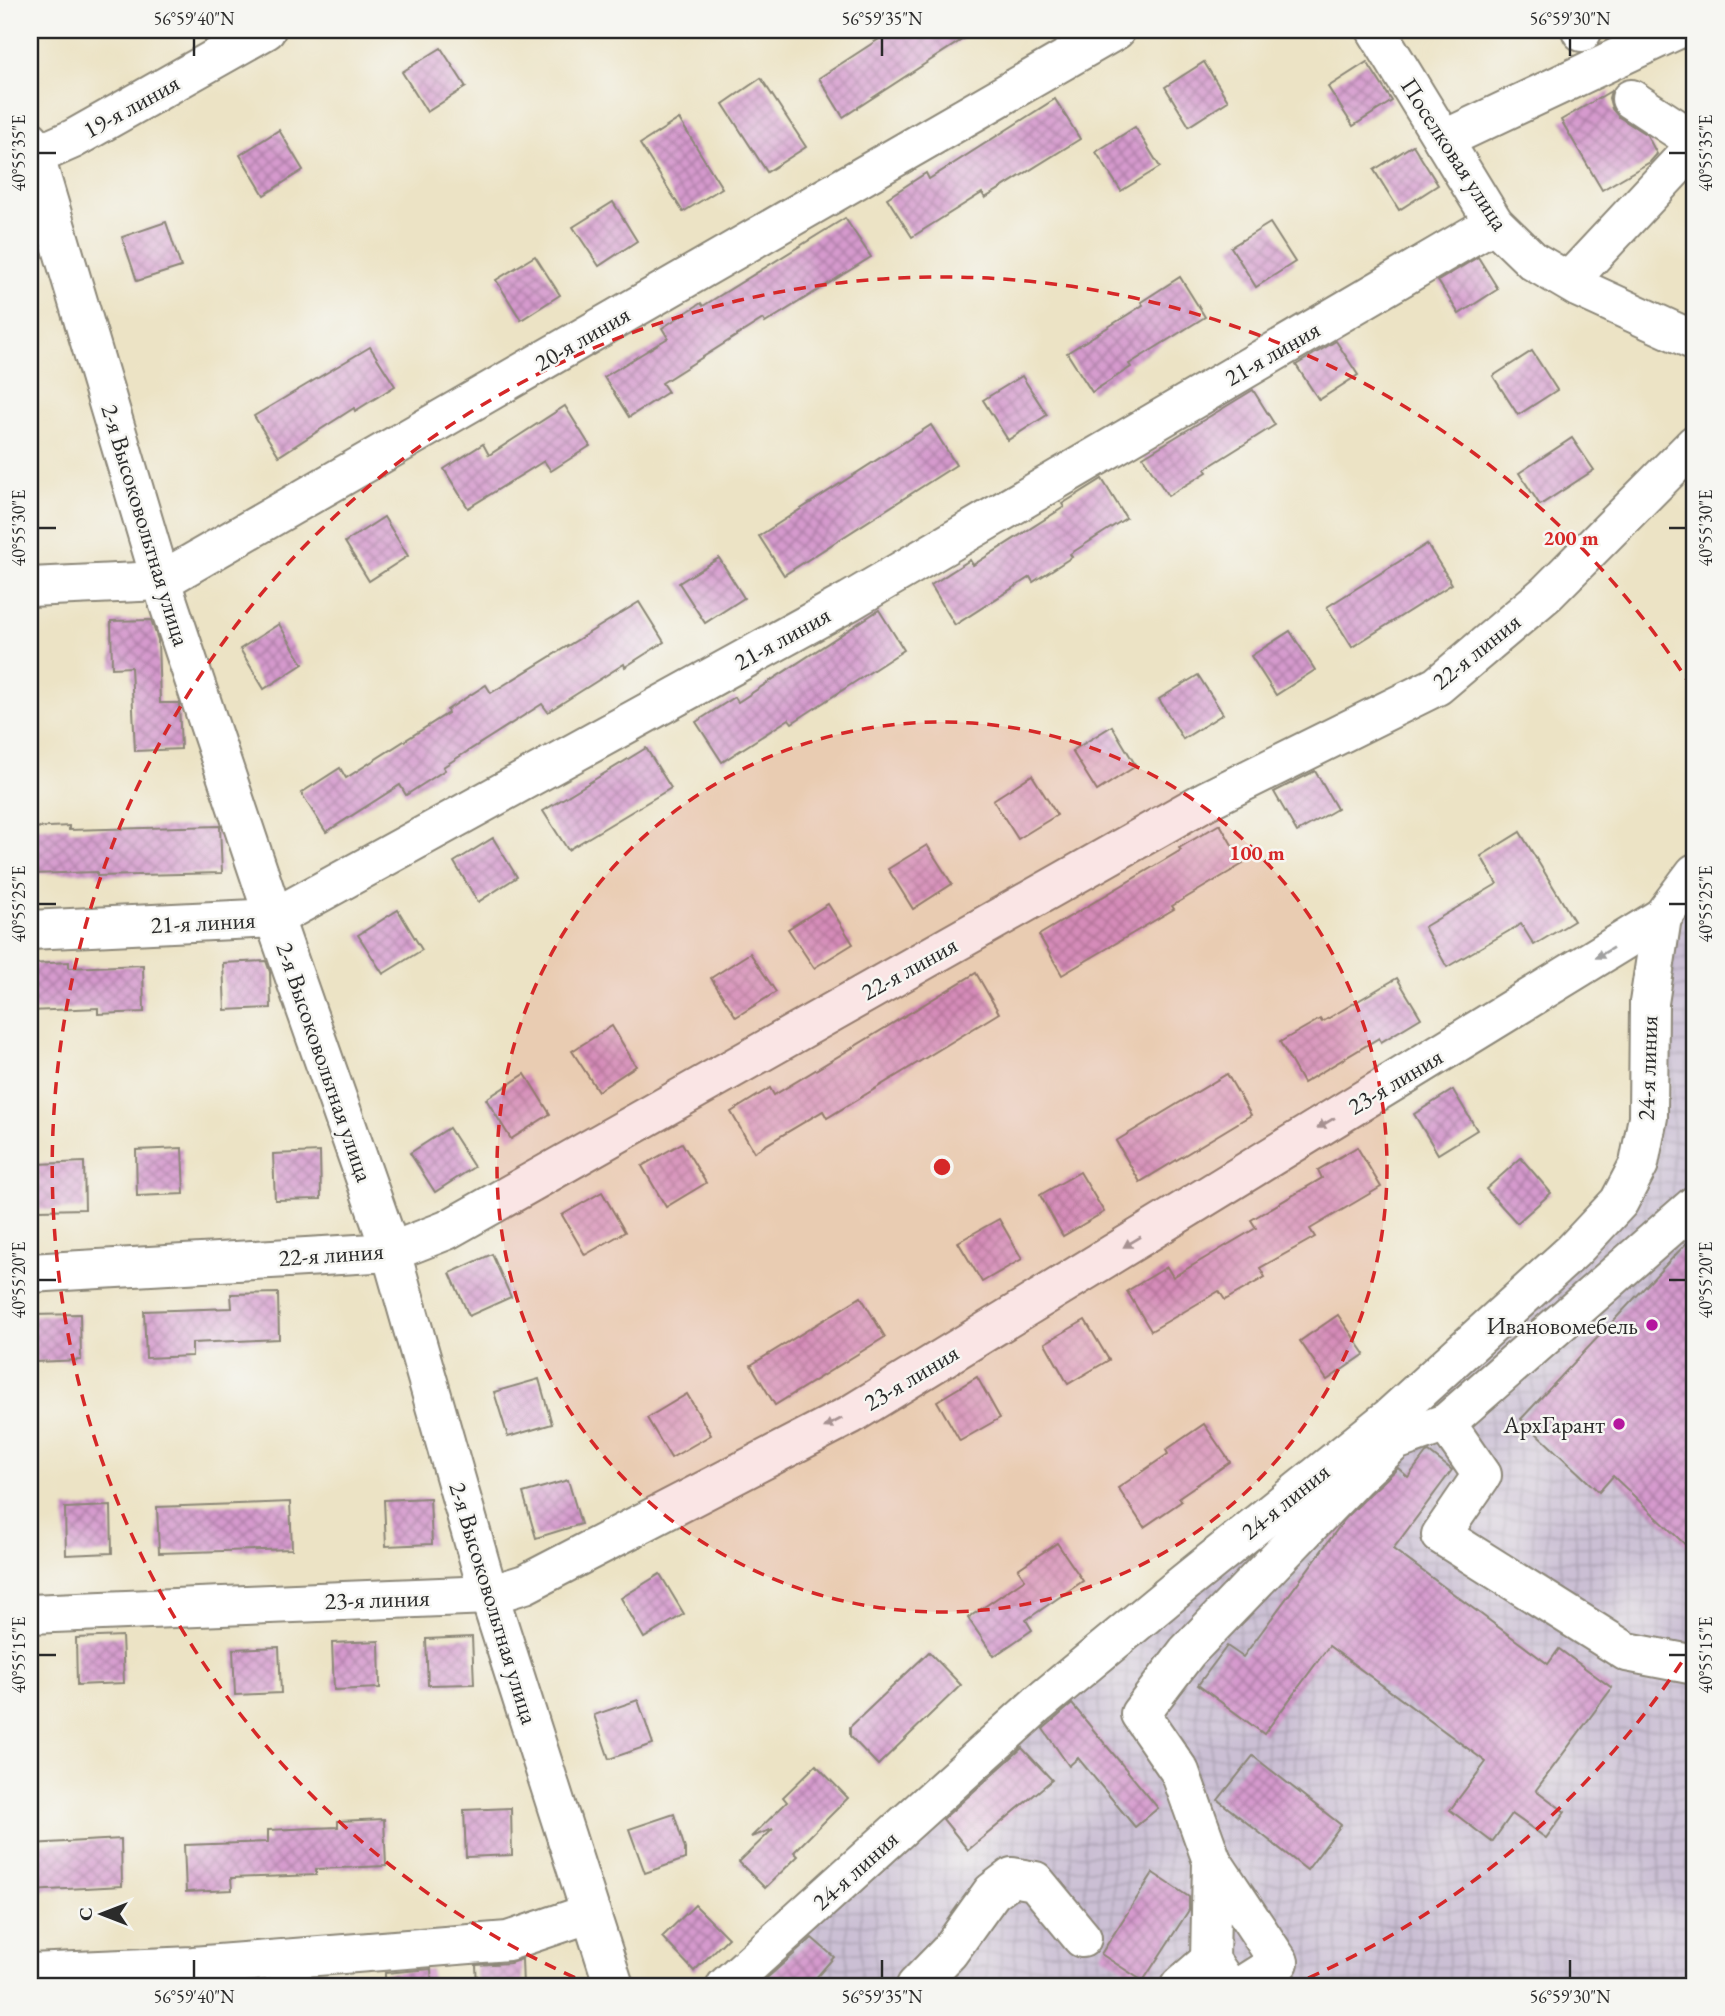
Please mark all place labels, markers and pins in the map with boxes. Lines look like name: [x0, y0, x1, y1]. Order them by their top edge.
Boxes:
centre of rings: [930, 1155, 954, 1179]
place label: Ивановомебель: [1486, 1310, 1638, 1341]
marker: Ивановомебель: [1644, 1317, 1660, 1333]
place label: АрхГарант: [1502, 1409, 1605, 1440]
marker: АрхГарант: [1611, 1416, 1627, 1432]

